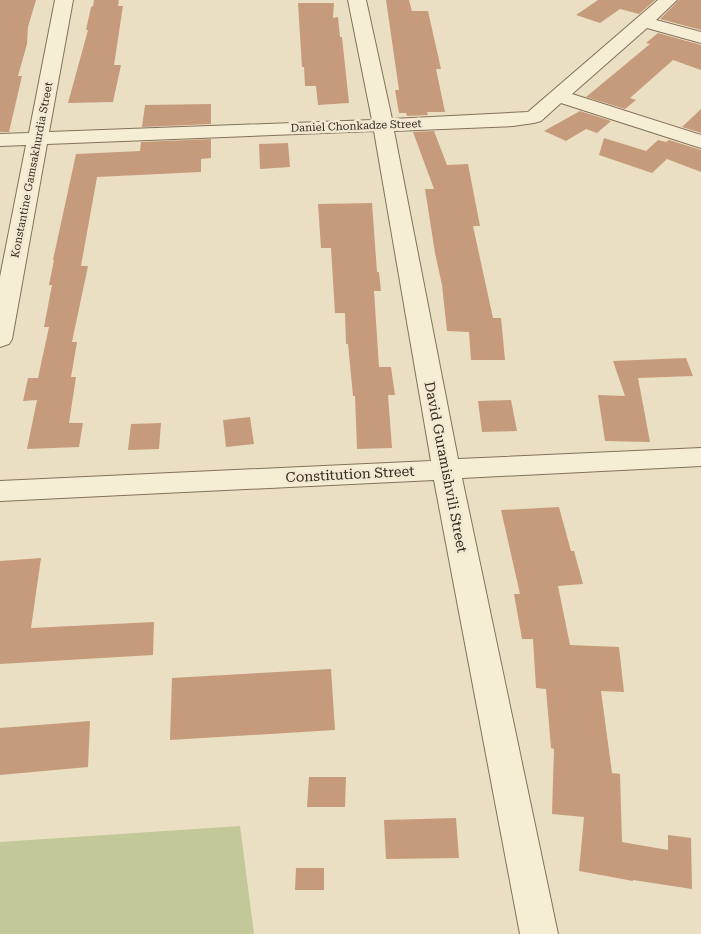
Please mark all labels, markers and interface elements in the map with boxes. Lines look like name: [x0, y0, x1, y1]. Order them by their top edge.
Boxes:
street label: Konstantine Gamsakhurdia Street: [9, 81, 55, 259]
street label: Daniel Chonkadze Street: [290, 117, 422, 135]
street label: David Guramishvili Street: [422, 380, 470, 554]
street label: Constitution Street: [285, 463, 415, 485]

